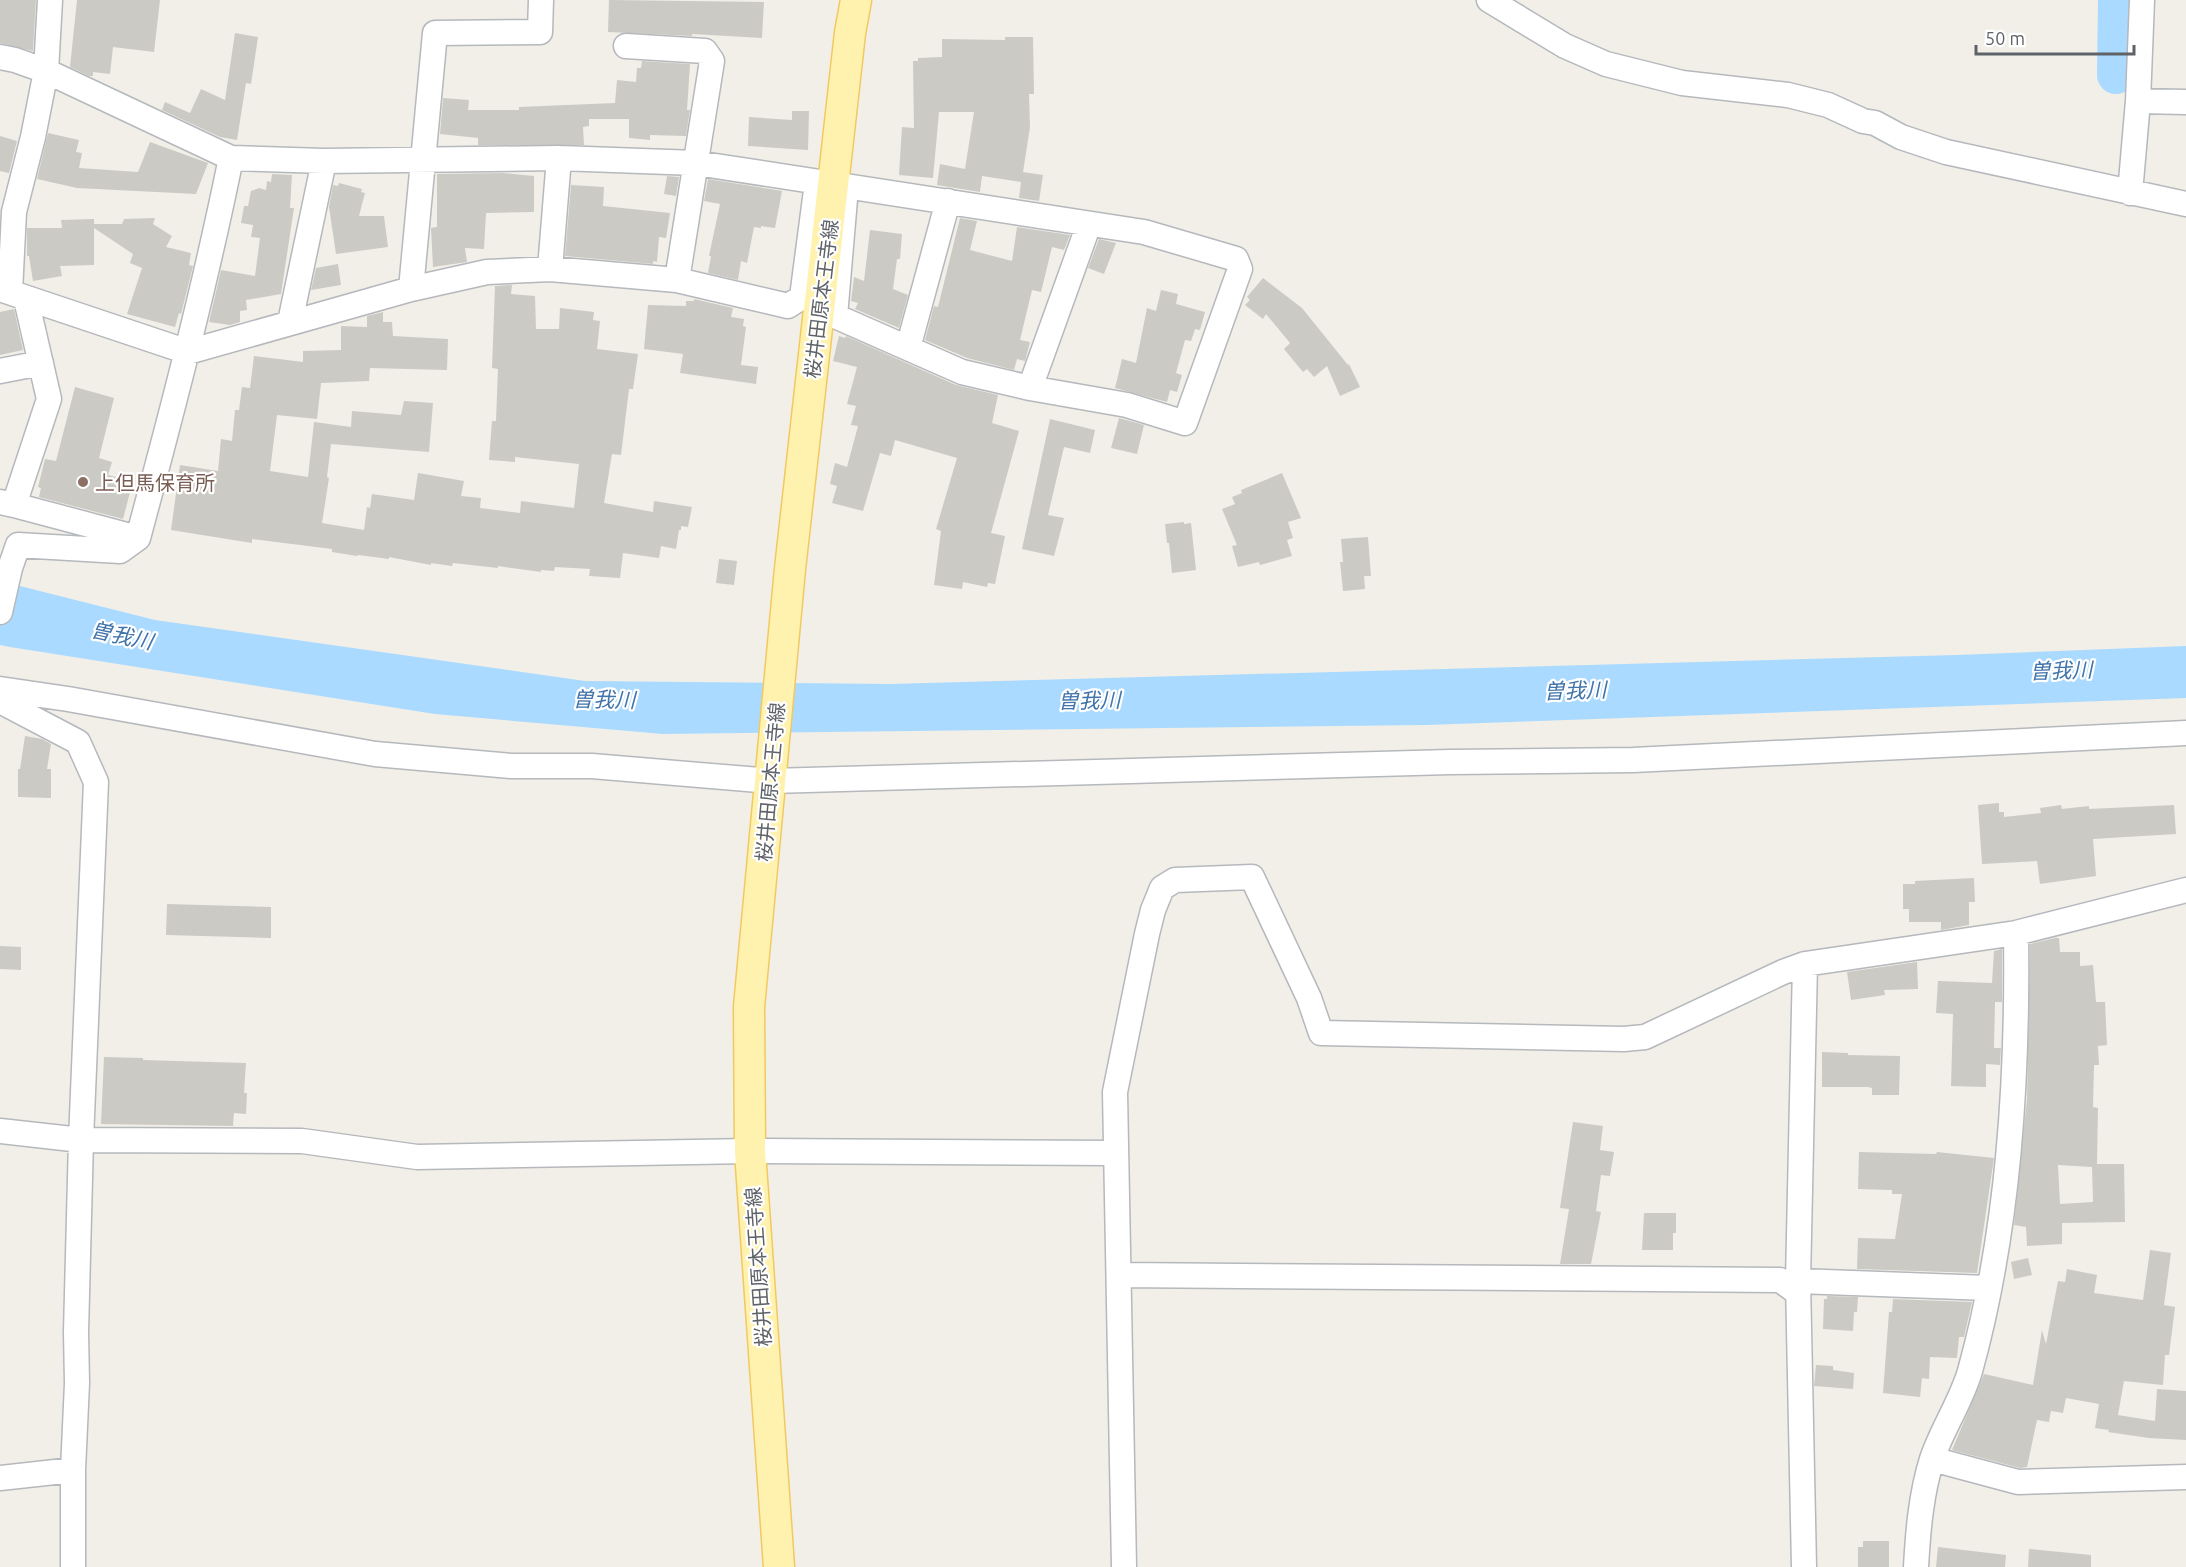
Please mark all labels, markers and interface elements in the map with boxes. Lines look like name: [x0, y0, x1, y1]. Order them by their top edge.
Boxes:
scale bar: [1976, 18, 2134, 56]
text: 50 m: [1985, 28, 2025, 48]
street label: 桜井田原本王寺線: [800, 218, 842, 380]
place label: 上但馬保育所: [95, 471, 215, 494]
marker: 上但馬保育所: [76, 475, 90, 489]
water label: 曽我川: [89, 617, 157, 654]
water label: 曽我川: [2029, 657, 2095, 683]
water label: 曽我川: [1543, 677, 1609, 703]
water label: 曽我川: [572, 686, 638, 712]
water label: 曽我川: [1057, 687, 1123, 713]
street label: 桜井田原本王寺線: [752, 701, 788, 863]
street label: 桜井田原本王寺線: [741, 1186, 775, 1348]

